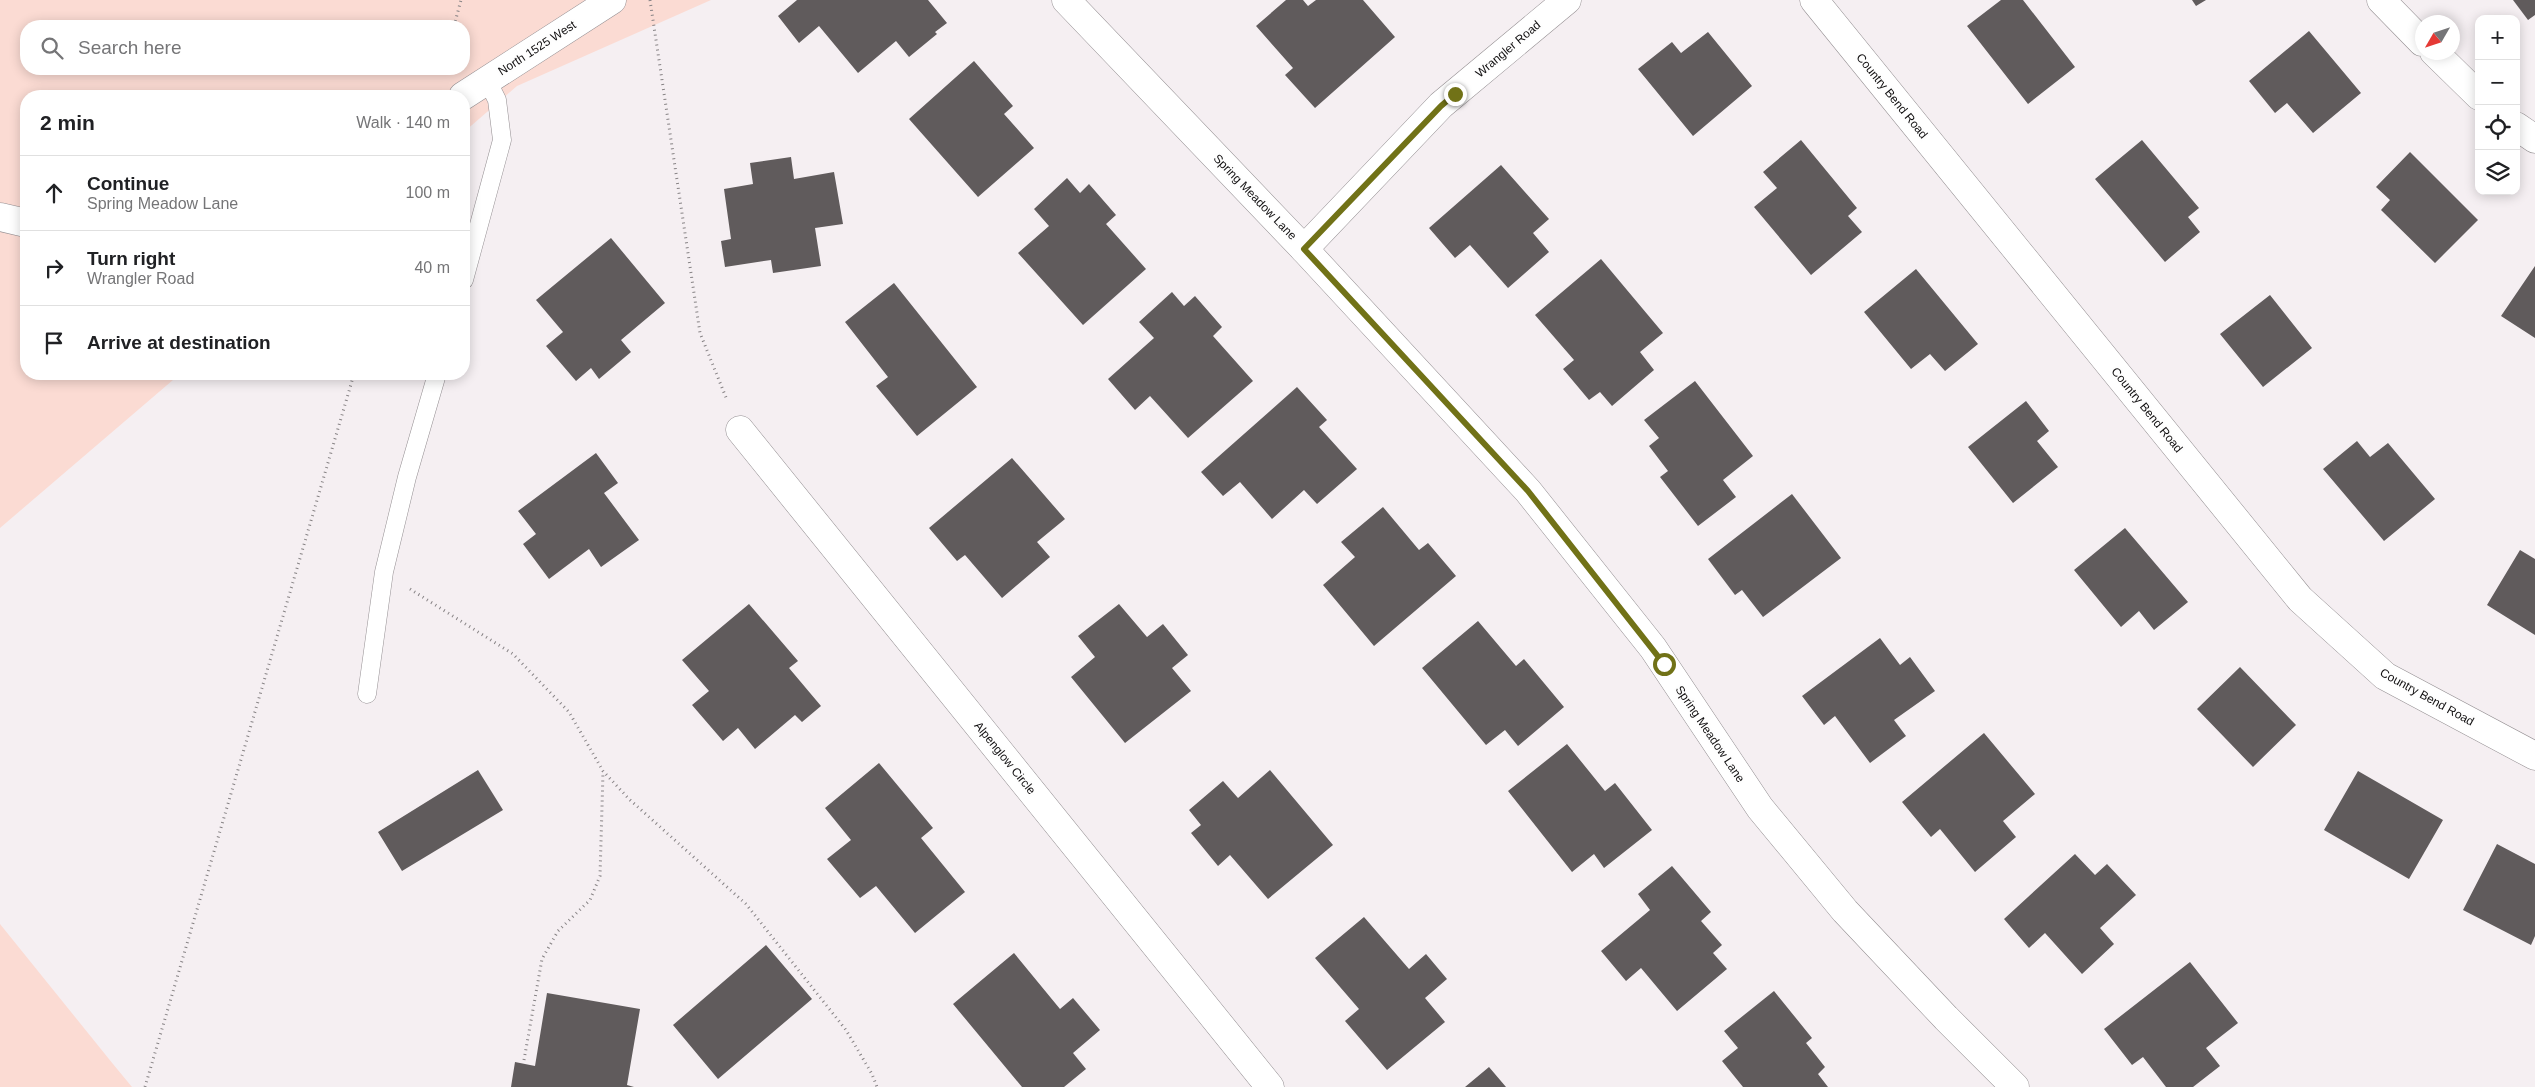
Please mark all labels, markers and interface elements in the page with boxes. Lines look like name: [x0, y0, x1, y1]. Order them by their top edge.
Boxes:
north arrow: [2415, 15, 2460, 60]
map controls: [2475, 15, 2520, 195]
button: +: [2475, 15, 2520, 60]
street label: North 1525 West: [496, 17, 579, 78]
street label: Wrangler Road: [1473, 18, 1543, 80]
search box: [20, 20, 470, 75]
icon: search: [38, 34, 66, 62]
text: Search here: [78, 37, 182, 58]
street label: Country Bend Road: [1853, 51, 1931, 141]
button: −: [2475, 60, 2520, 105]
route end: [1444, 83, 1467, 106]
button: locate: [2475, 105, 2520, 150]
text: 2 min: [40, 111, 95, 134]
text: Walk · 140 m: [356, 114, 450, 131]
button: layers: [2475, 150, 2520, 195]
street label: Spring Meadow Lane: [1211, 151, 1300, 243]
text: Continue: [87, 173, 169, 194]
icon: ahead: [40, 179, 68, 207]
text: 100 m: [406, 184, 450, 201]
text: Spring Meadow Lane: [87, 195, 238, 212]
text: Turn right: [87, 248, 175, 269]
icon: right: [40, 254, 68, 282]
text: 40 m: [414, 259, 450, 276]
text: Wrangler Road: [87, 270, 194, 287]
icon: arrive: [40, 329, 68, 357]
text: Arrive at destination: [87, 332, 271, 353]
street label: Country Bend Road: [2108, 365, 2186, 455]
route start: [1653, 653, 1676, 676]
street label: Country Bend Road: [2378, 665, 2476, 729]
street label: Spring Meadow Lane: [1672, 683, 1748, 785]
street label: Alpenglow Circle: [971, 719, 1039, 797]

